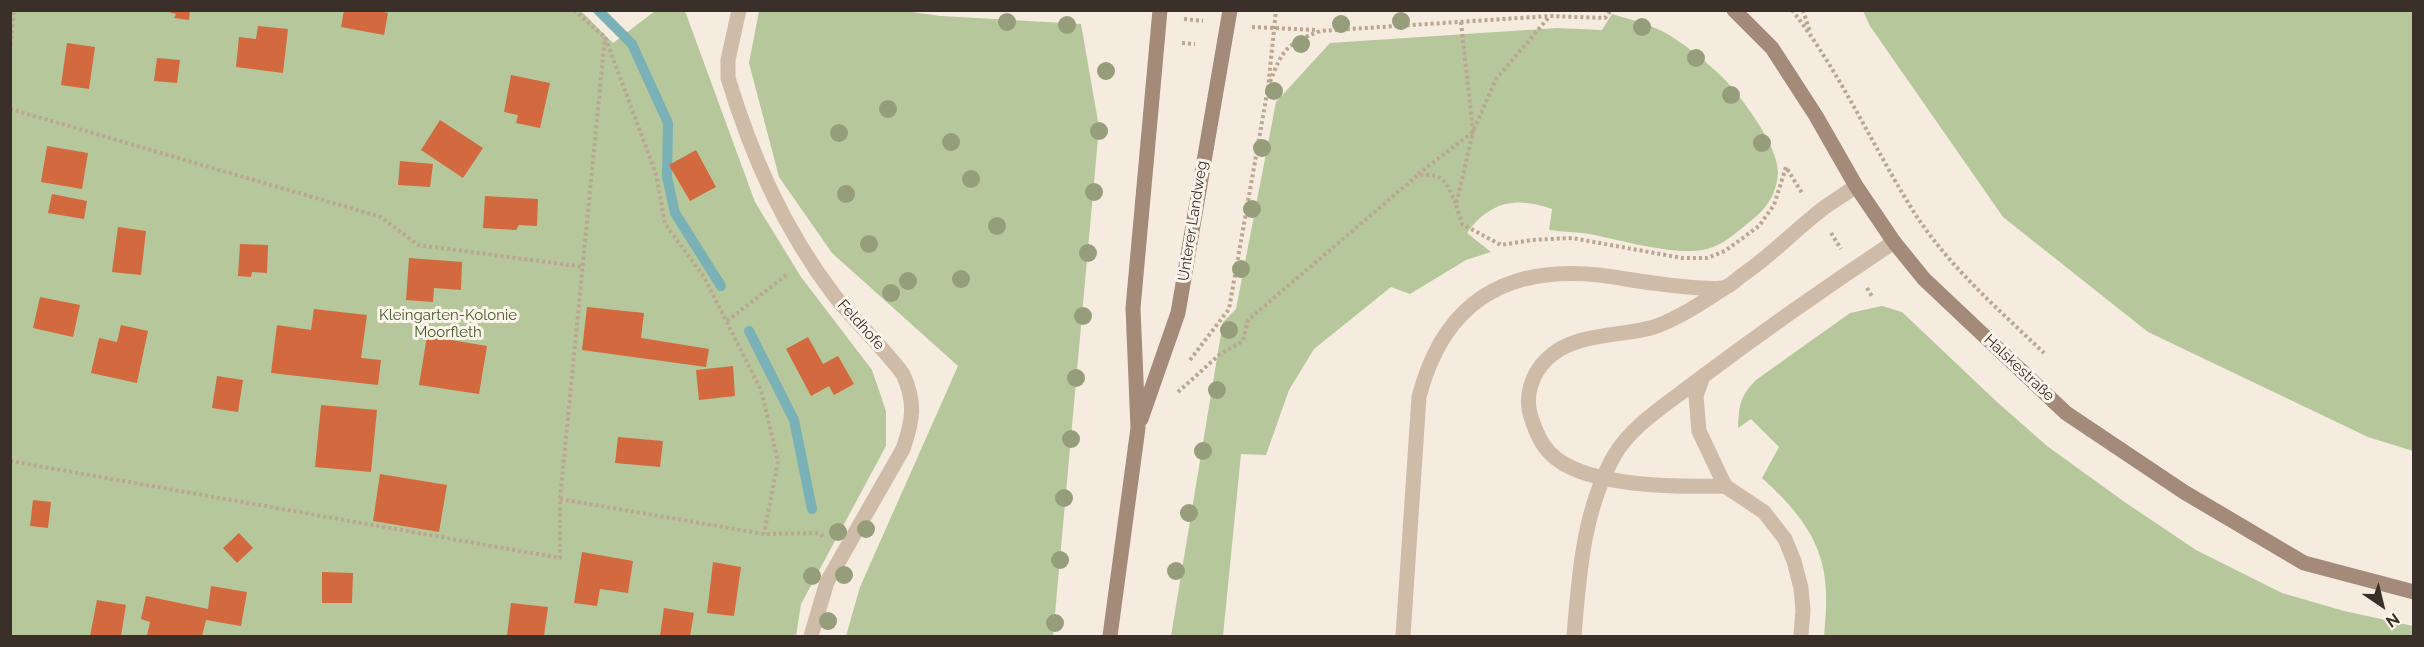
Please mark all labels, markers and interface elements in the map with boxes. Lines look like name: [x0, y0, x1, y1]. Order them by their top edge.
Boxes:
street label: Unterer Landweg: [1175, 160, 1211, 282]
street label: Feldhofe: [834, 296, 888, 354]
park label: Kleingarten-Kolonie Moorfleth: [379, 306, 517, 341]
street label: Halskestraße: [1980, 331, 2058, 405]
north arrow: [2352, 575, 2412, 635]
text: N: [2382, 609, 2403, 631]

